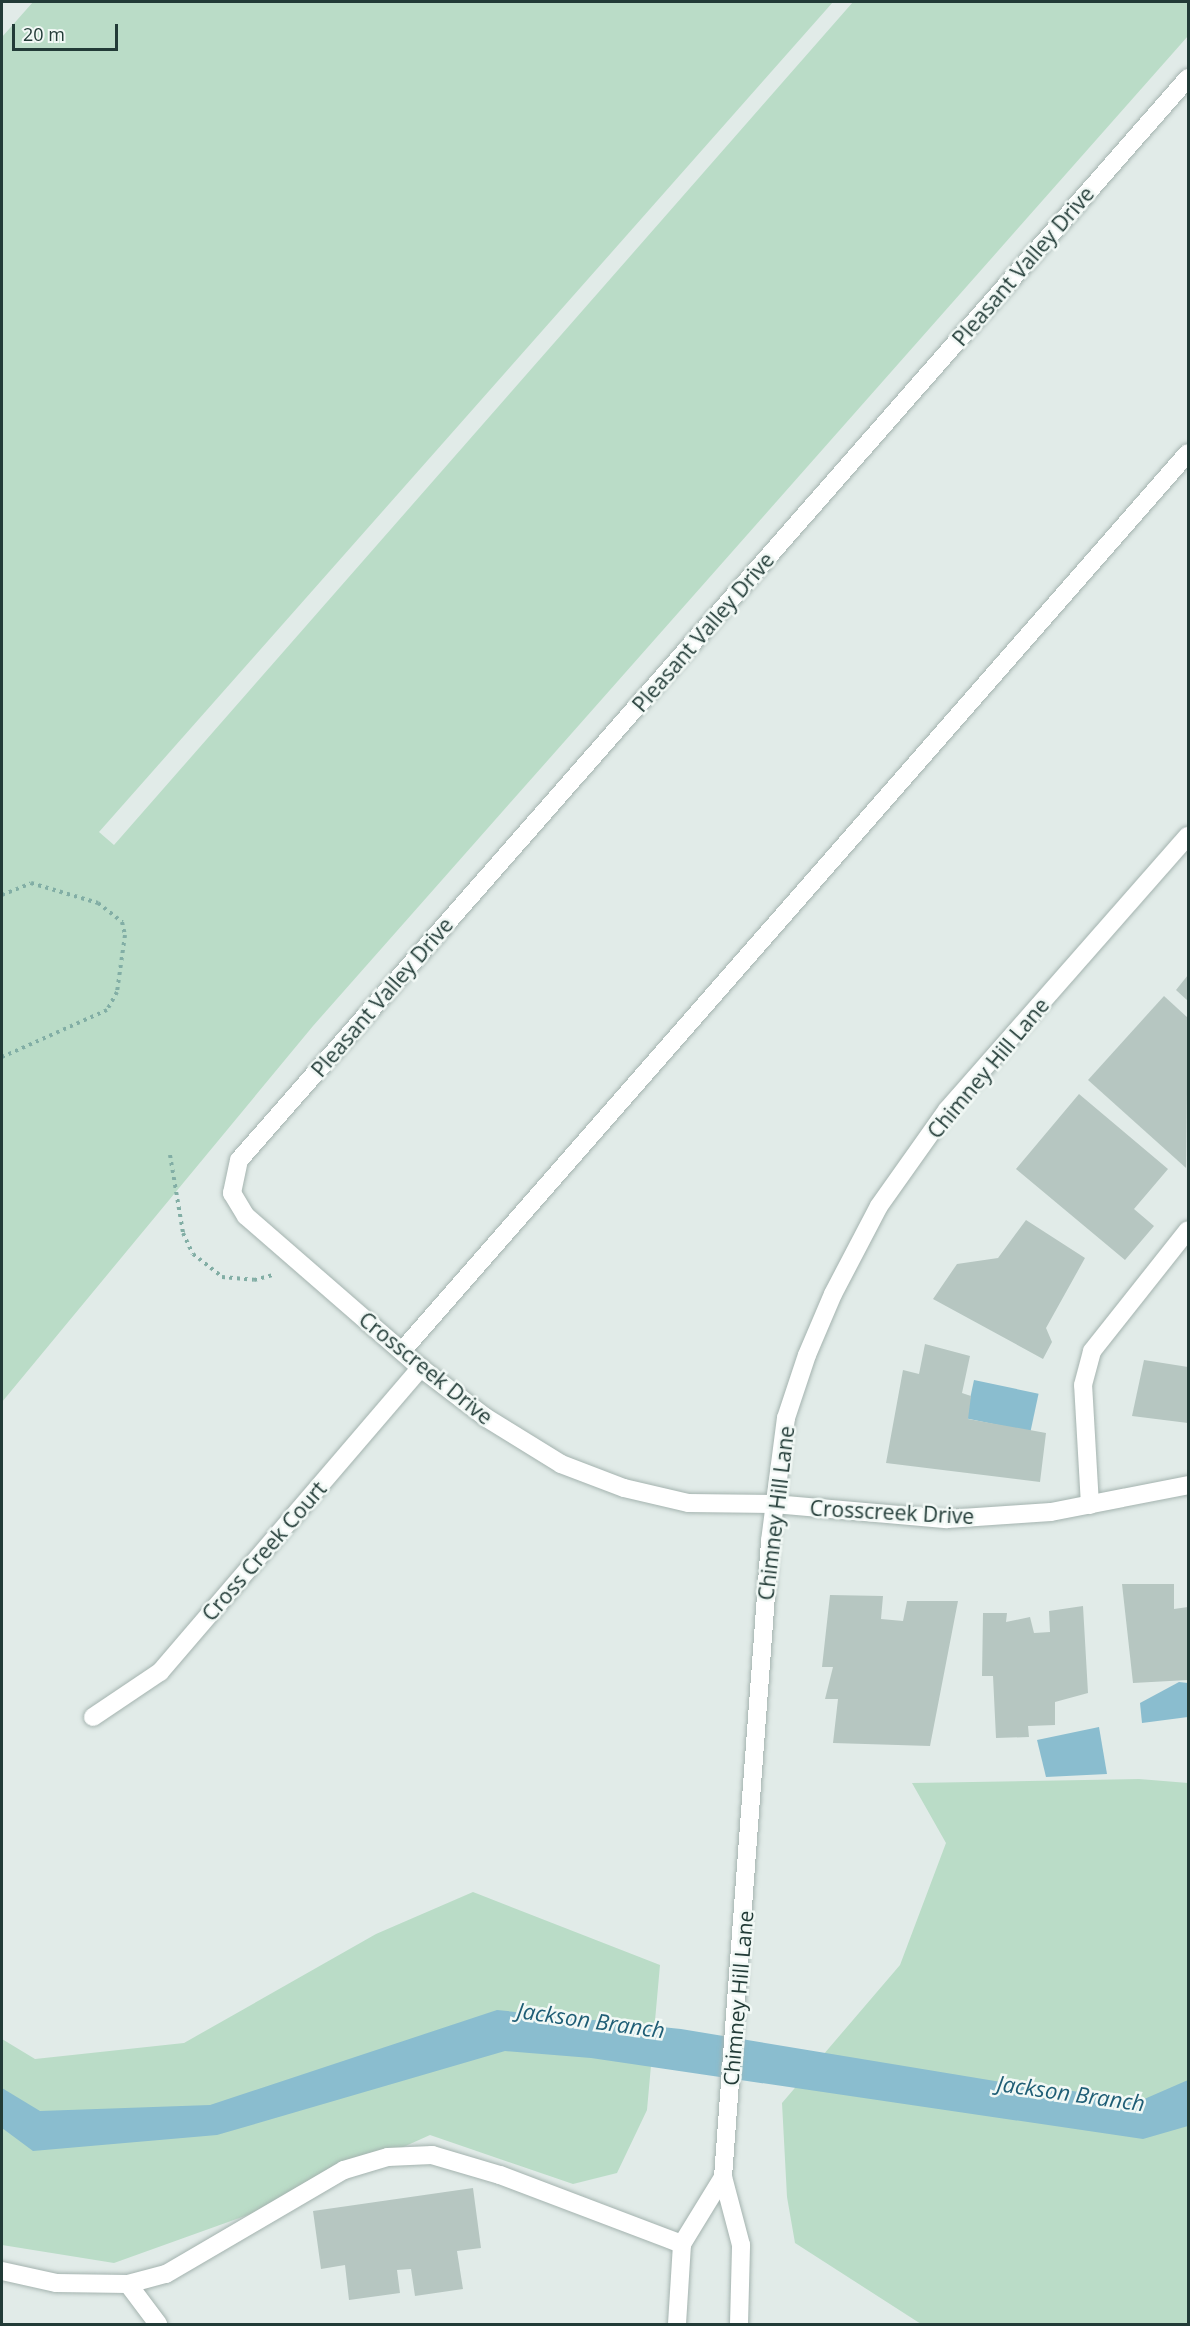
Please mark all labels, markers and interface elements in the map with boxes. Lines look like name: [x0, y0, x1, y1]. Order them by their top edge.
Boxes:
scale bar: [15, 12, 122, 50]
text: 20 m: [23, 22, 65, 46]
street label: Pleasant Valley Drive: [947, 181, 1099, 351]
street label: Pleasant Valley Drive: [627, 547, 779, 717]
street label: Pleasant Valley Drive: [306, 912, 458, 1082]
street label: Chimney Hill Lane: [922, 993, 1054, 1143]
street label: Crosscreek Drive: [354, 1306, 498, 1430]
street label: Chimney Hill Lane: [753, 1424, 799, 1602]
street label: Cross Creek Court: [197, 1476, 331, 1626]
street label: Crosscreek Drive: [809, 1495, 975, 1529]
street label: Chimney Hill Lane: [718, 1909, 758, 2087]
water label: Jackson Branch: [515, 1997, 667, 2043]
water label: Jackson Branch: [995, 2070, 1147, 2116]

